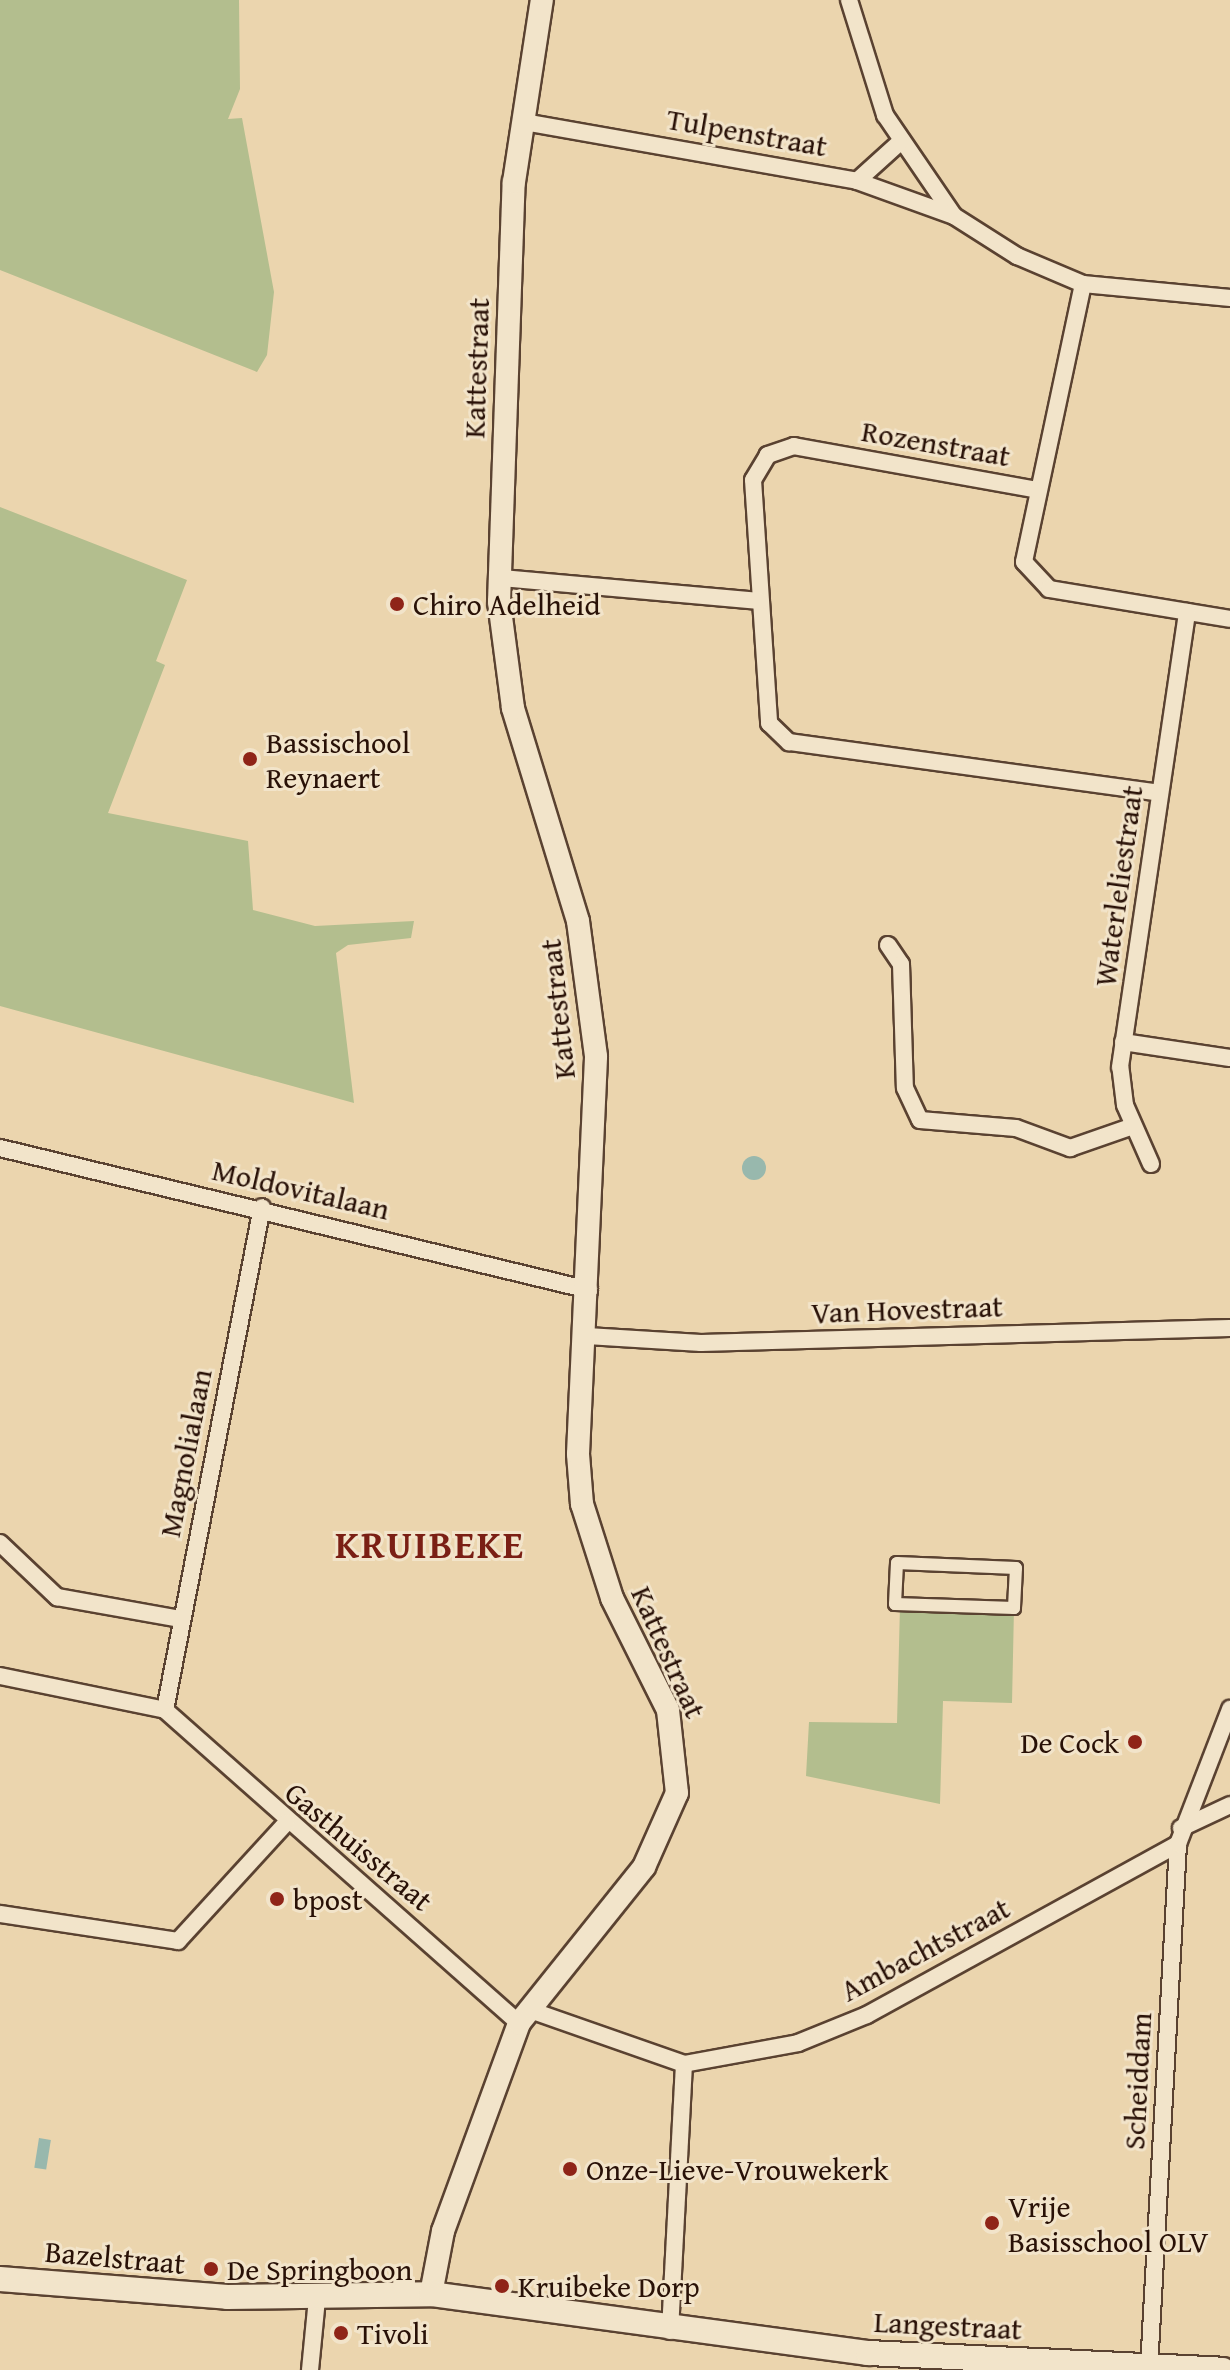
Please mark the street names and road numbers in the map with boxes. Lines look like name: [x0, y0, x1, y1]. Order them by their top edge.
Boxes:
street label: Tulpenstraat: [664, 100, 830, 164]
street label: Kattestraat: [456, 297, 496, 439]
street label: Rozenstraat: [859, 412, 1013, 474]
street label: Waterleliestraat: [1086, 783, 1150, 989]
street label: Kattestraat: [532, 937, 582, 1081]
street label: Moldovitalaan: [209, 1151, 393, 1227]
street label: Van Hovestraat: [810, 1288, 1004, 1330]
street label: Magnolialaan: [151, 1366, 219, 1540]
street label: Kattestraat: [624, 1580, 714, 1724]
street label: Gasthuisstraat: [278, 1774, 440, 1918]
street label: Ambachtstraat: [834, 1889, 1016, 2009]
street label: Scheiddam: [1115, 2011, 1159, 2151]
street label: Bazelstraat: [44, 2233, 186, 2281]
street label: Langestraat: [873, 2303, 1023, 2347]

